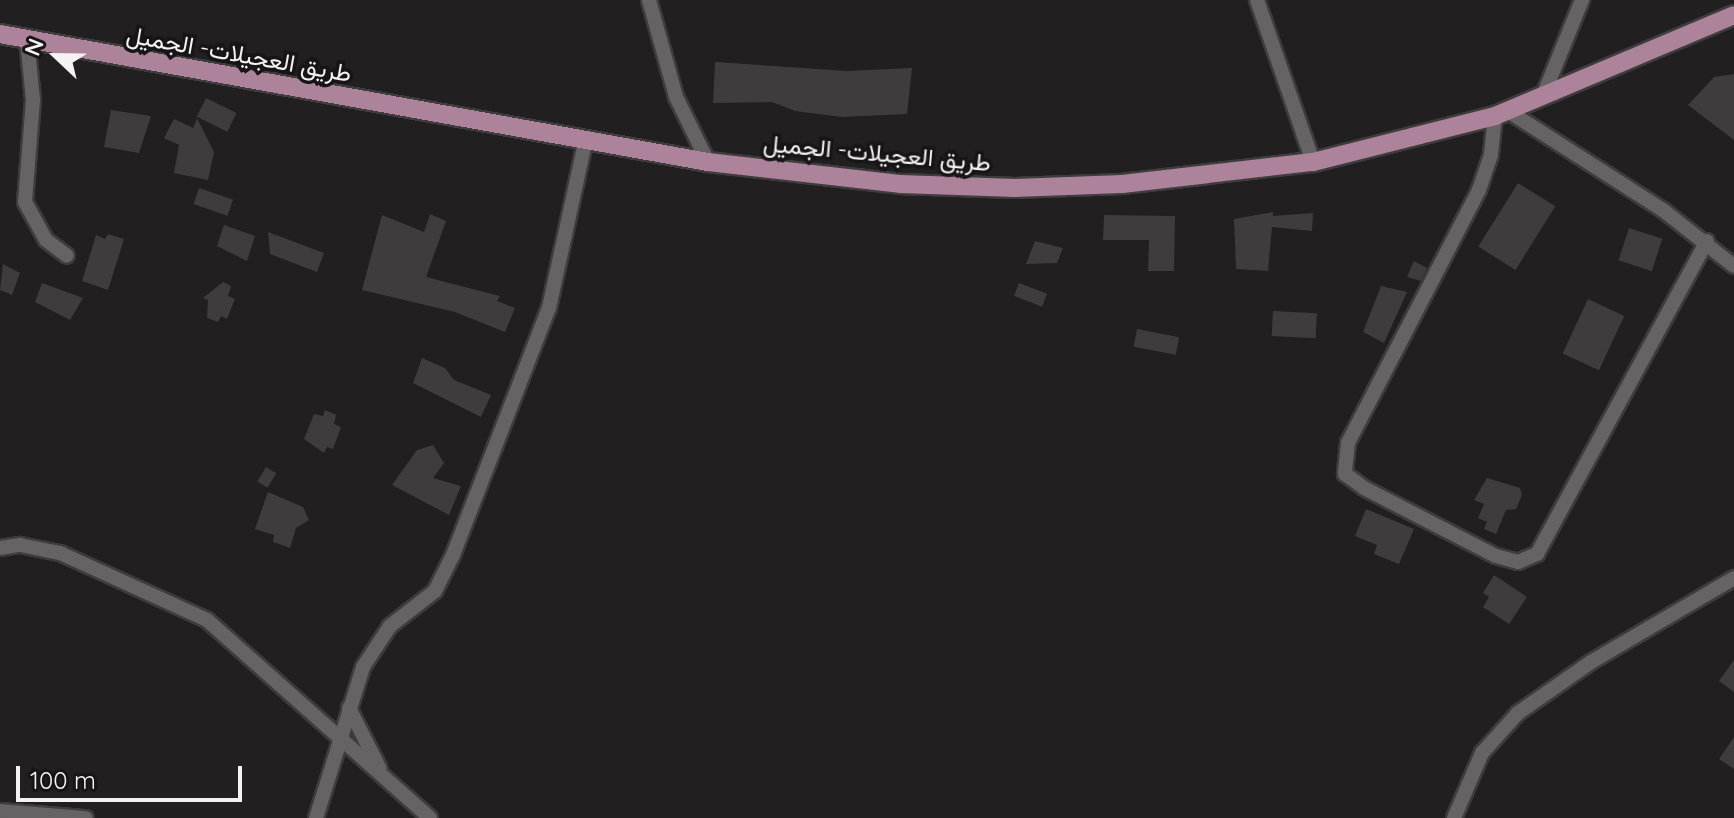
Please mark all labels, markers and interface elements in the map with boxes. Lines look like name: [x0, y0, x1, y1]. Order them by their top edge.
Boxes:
north arrow: [16, 16, 96, 96]
street label: طريق العجيلات- الجميل: [124, 20, 354, 88]
text: N: [18, 34, 50, 60]
street label: طريق العجيلات- الجميل: [762, 129, 992, 177]
scale bar: [20, 750, 246, 800]
text: 100 m: [30, 765, 96, 795]

